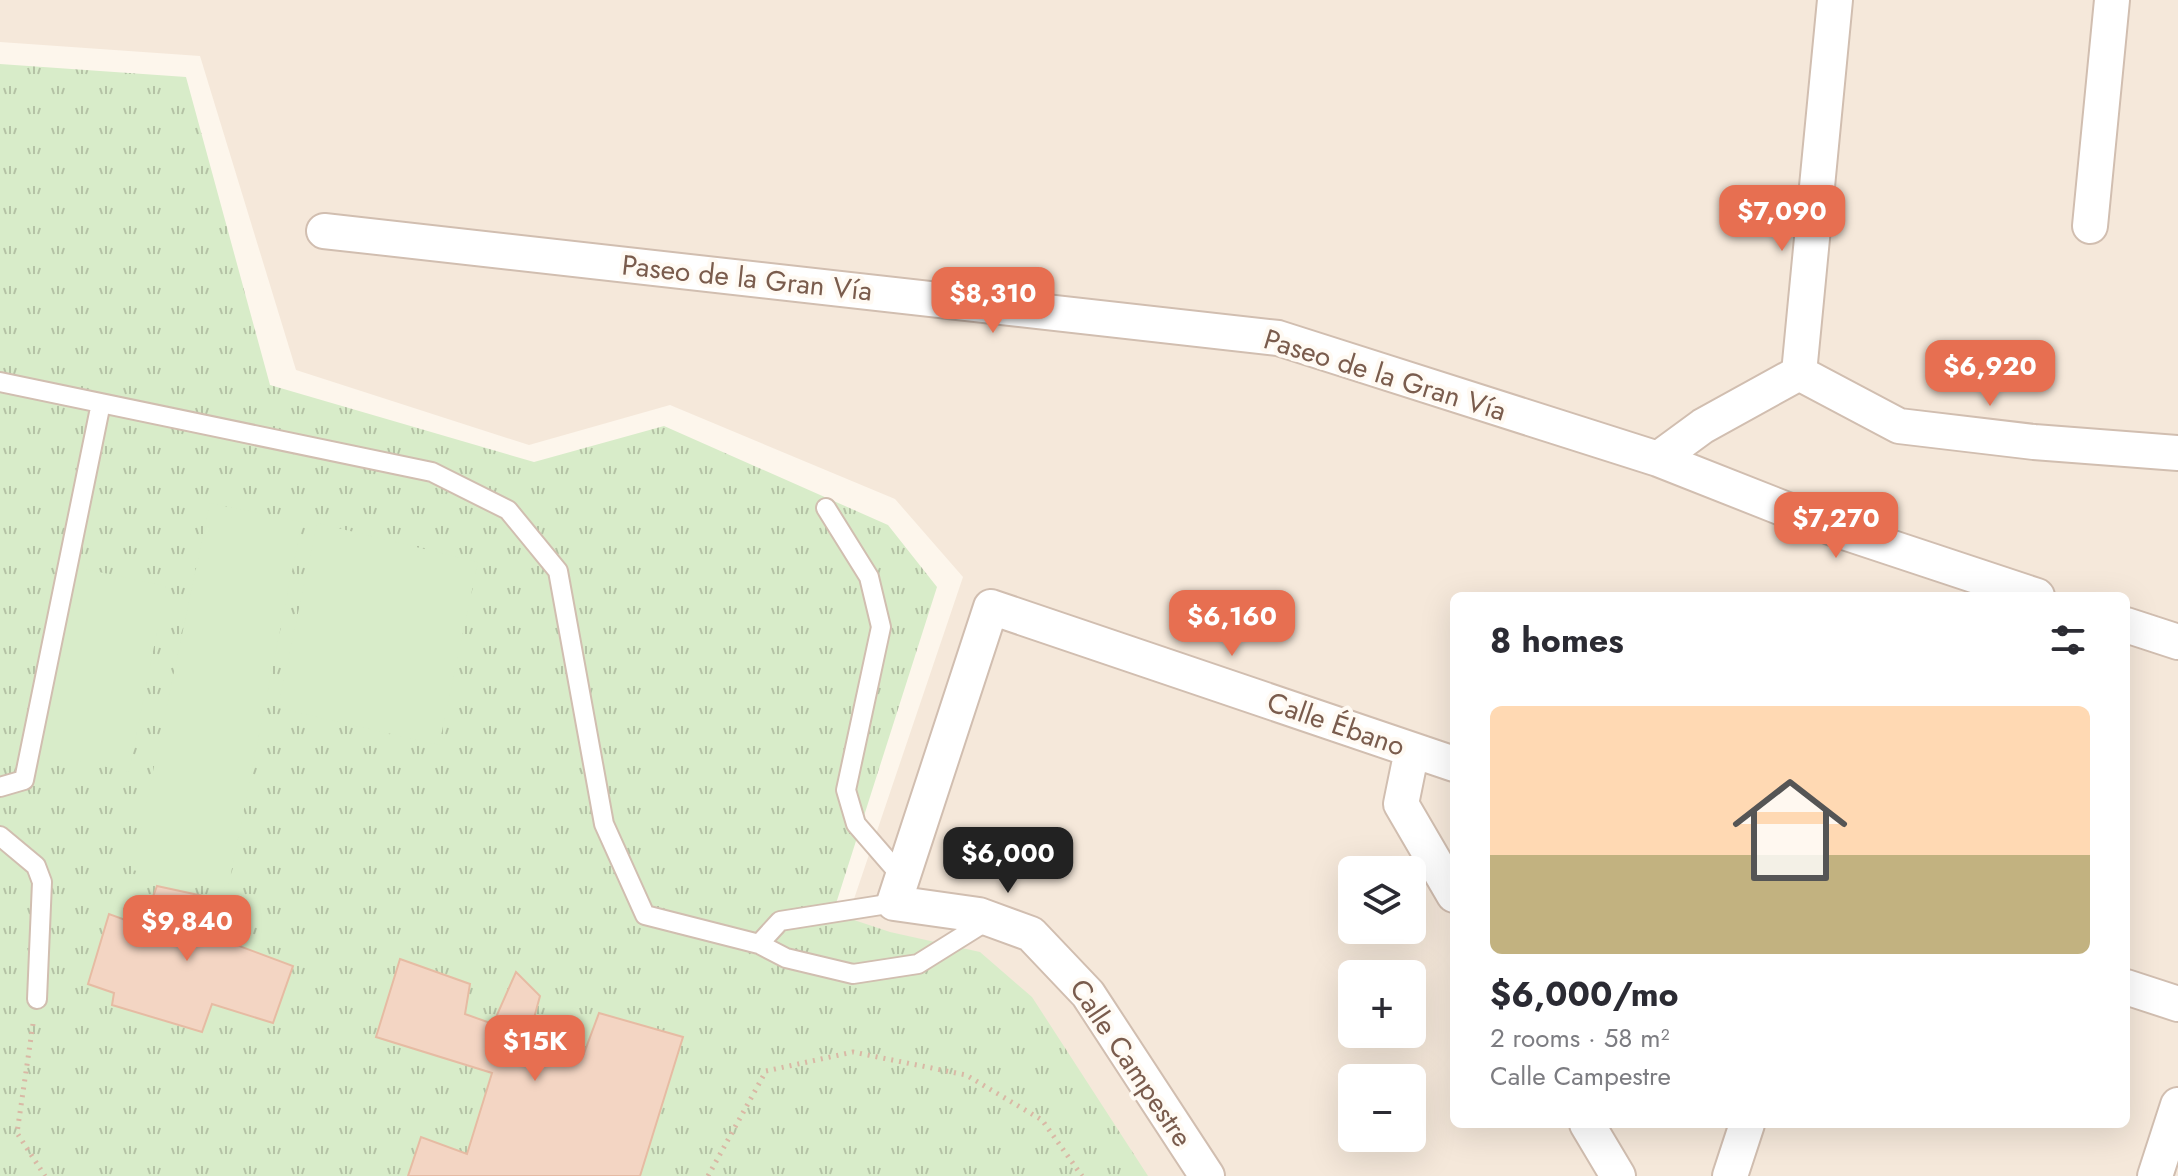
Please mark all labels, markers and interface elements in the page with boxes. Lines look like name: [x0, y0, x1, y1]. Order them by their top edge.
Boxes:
pin: $7,090: [1717, 185, 1847, 253]
text: $7,090: [1737, 192, 1827, 230]
street label: Paseo de la Gran Vía: [620, 244, 874, 312]
pin: $8,310: [928, 267, 1058, 335]
text: $8,310: [949, 274, 1037, 312]
street label: Paseo de la Gran Vía: [1259, 319, 1511, 431]
pin: $6,920: [1925, 340, 2055, 408]
text: $6,920: [1943, 347, 2037, 385]
pin: $7,270: [1771, 492, 1901, 560]
text: $7,270: [1792, 499, 1880, 537]
pin: $6,160: [1167, 590, 1297, 658]
text: $6,160: [1187, 597, 1277, 635]
text: 8 homes: [1490, 616, 1624, 665]
icon: filters: [2046, 618, 2090, 662]
street label: Calle Ébano: [1262, 681, 1410, 767]
icon: home: [1718, 758, 1862, 902]
pin: $6,000: [943, 827, 1073, 895]
text: $6,000: [961, 834, 1055, 872]
map controls: [1338, 856, 1426, 1152]
button: layers: [1338, 856, 1426, 944]
pin: $9,840: [122, 895, 252, 963]
text: $9,840: [141, 902, 233, 940]
button: +: [1338, 960, 1426, 1048]
text: $6,000/mo: [1490, 970, 1679, 1019]
street label: Calle Campestre: [1060, 971, 1202, 1155]
pin: $15K: [488, 1015, 582, 1083]
text: 2 rooms · 58 m²: [1490, 1019, 1670, 1057]
text: $15K: [503, 1022, 567, 1060]
text: Calle Campestre: [1490, 1057, 1671, 1095]
button: −: [1338, 1064, 1426, 1152]

